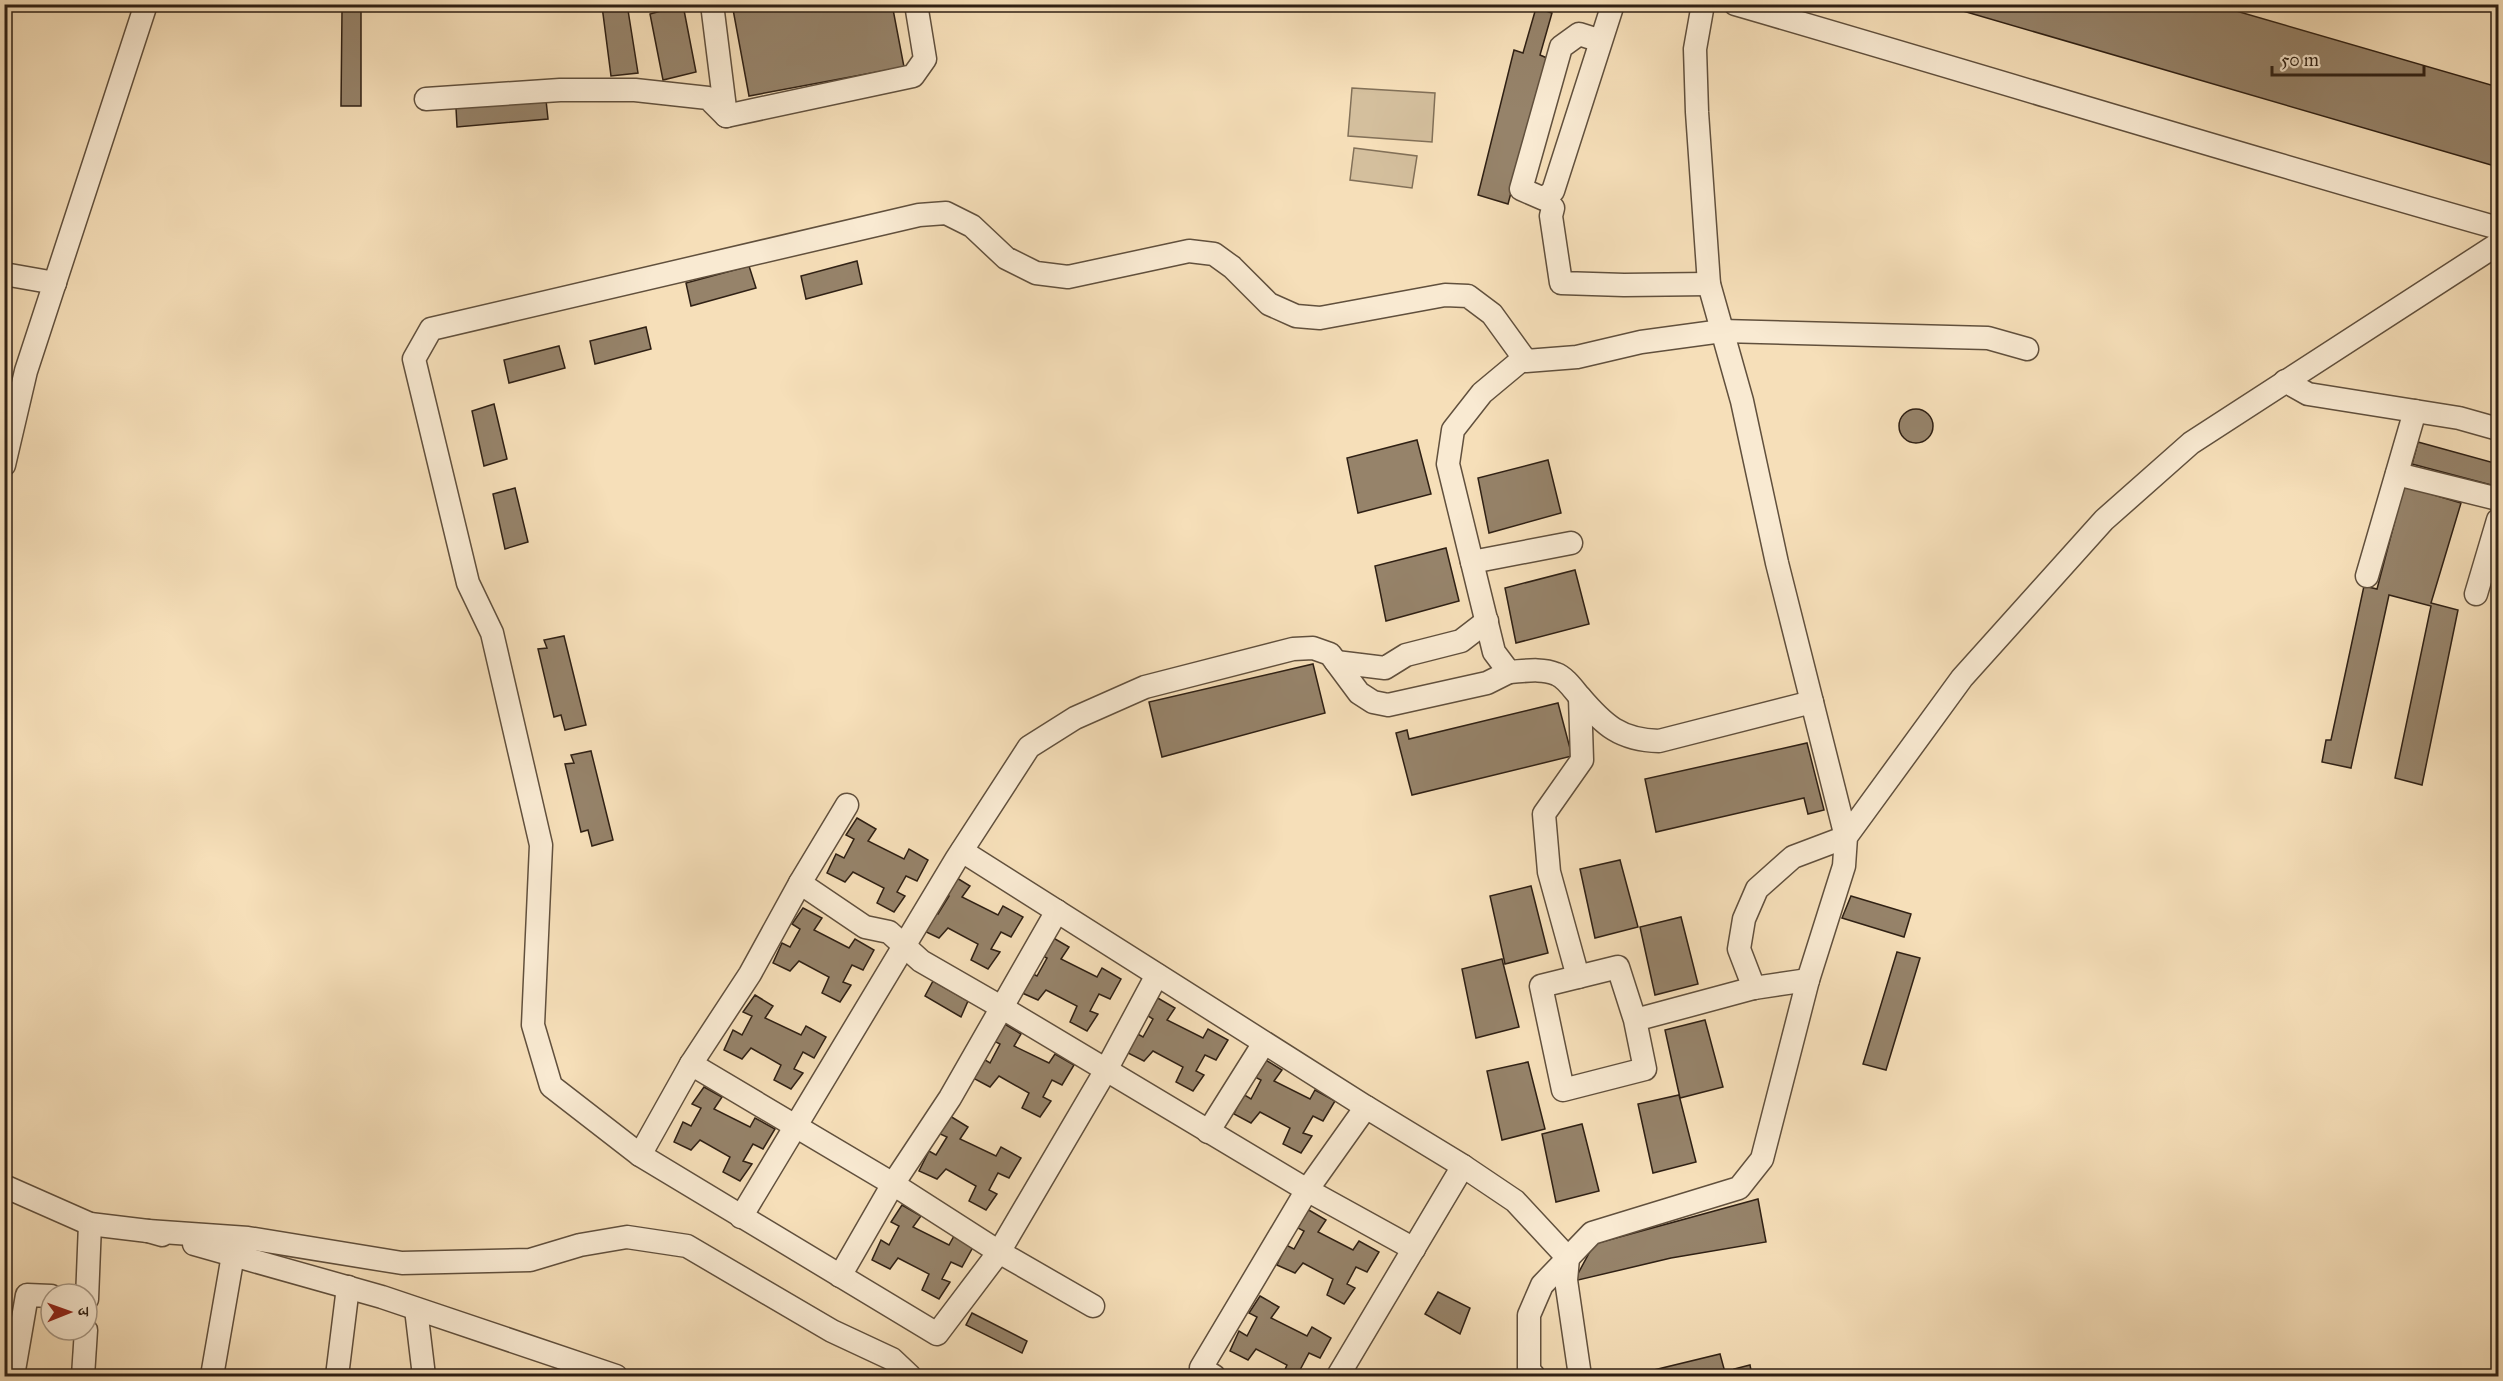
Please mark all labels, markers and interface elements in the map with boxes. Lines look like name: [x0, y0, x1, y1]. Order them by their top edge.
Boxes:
scale bar: [2272, 39, 2424, 77]
text: 50 m: [2281, 49, 2319, 71]
north arrow: [39, 1282, 99, 1342]
text: उ: [74, 1307, 93, 1318]

